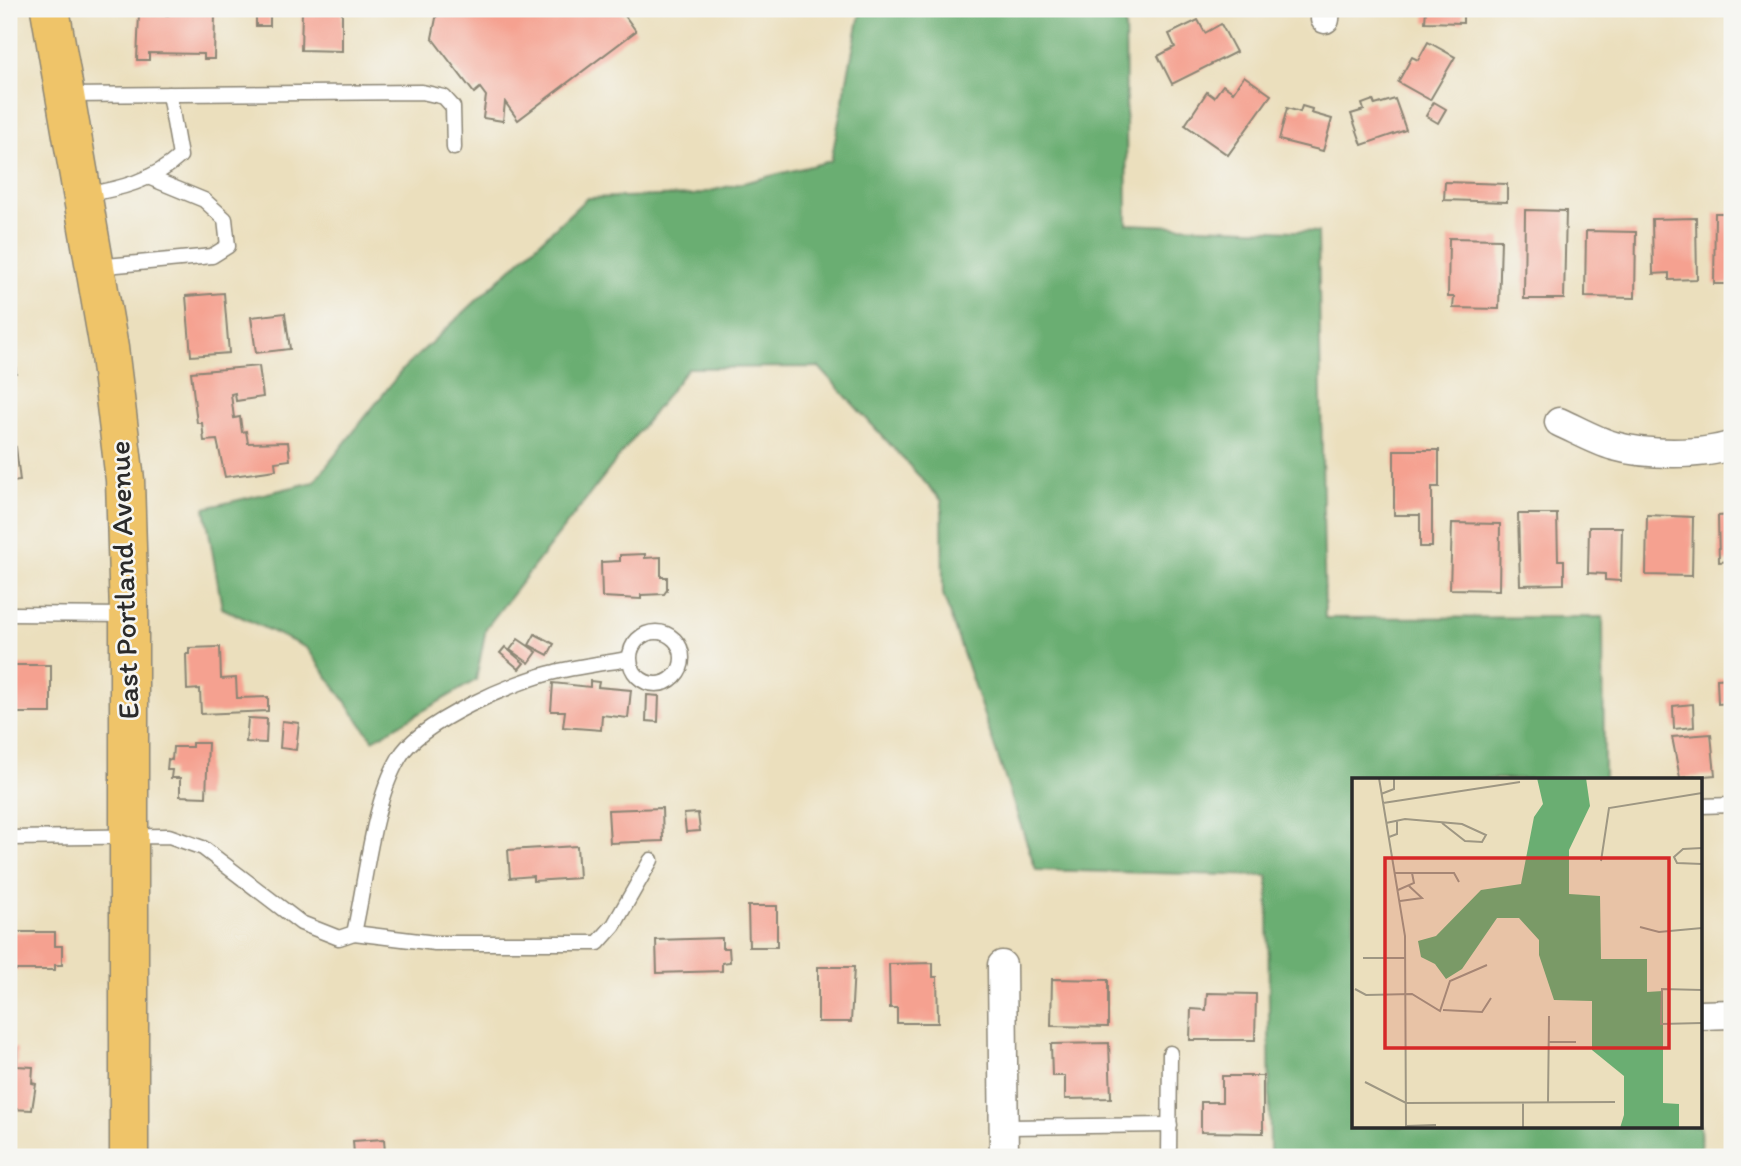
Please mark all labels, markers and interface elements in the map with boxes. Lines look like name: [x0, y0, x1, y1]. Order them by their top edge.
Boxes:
street label: East Portland Avenue: [100, 440, 147, 720]
inset map: [1352, 778, 1702, 1128]

